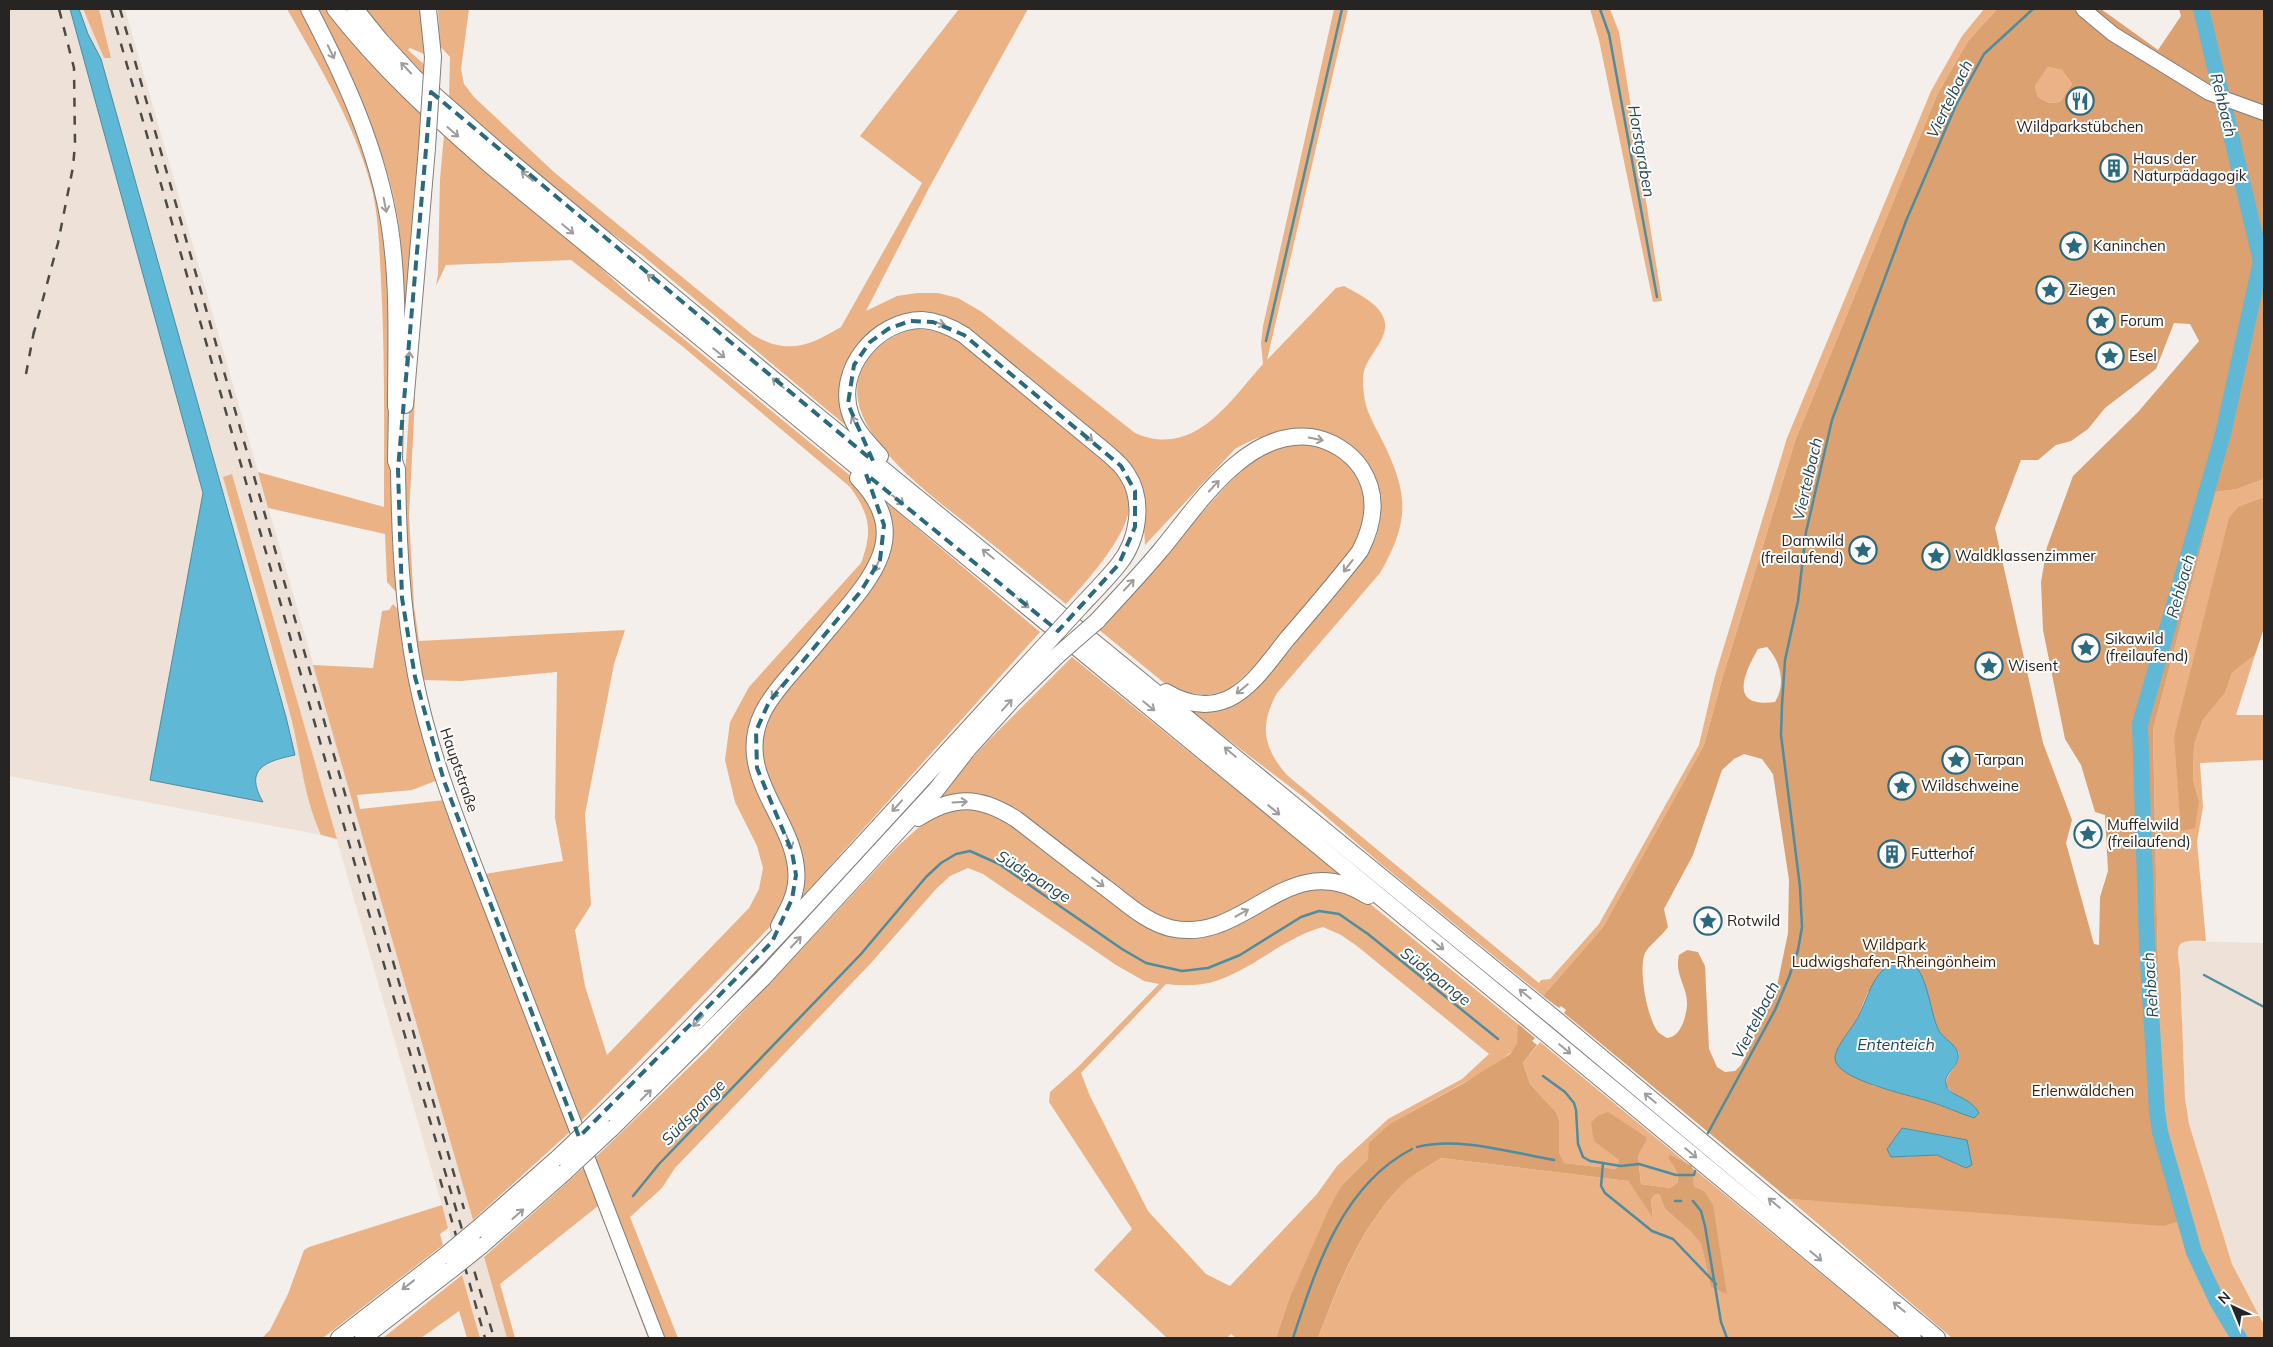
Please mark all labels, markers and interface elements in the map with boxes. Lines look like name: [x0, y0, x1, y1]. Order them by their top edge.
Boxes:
one-way arrow: [327, 44, 336, 59]
water label: Viertelbach: [1922, 57, 1976, 141]
one-way arrow: [400, 62, 412, 74]
water label: Rehbach: [2206, 71, 2242, 139]
restaurant icon: Wildparkstübchen: [2065, 86, 2095, 116]
water label: Horstgraben: [1624, 103, 1660, 199]
place label: Wildparkstübchen: [2016, 117, 2144, 136]
one-way arrow: [446, 126, 459, 138]
place label: Haus der Naturpädagogik: [2133, 149, 2247, 185]
building icon: Haus der Naturpädagogik: [2099, 153, 2129, 183]
one-way arrow: [521, 170, 534, 182]
one-way arrow: [381, 196, 391, 212]
one-way arrow: [561, 224, 574, 235]
place icon: Kaninchen: [2059, 231, 2089, 261]
place label: Kaninchen: [2093, 236, 2166, 255]
one-way arrow: [647, 274, 660, 285]
place icon: Ziegen: [2035, 275, 2065, 305]
place label: Ziegen: [2069, 280, 2116, 299]
place icon: Forum: [2086, 306, 2116, 336]
place label: Forum: [2120, 311, 2164, 330]
one-way arrow: [930, 319, 946, 329]
place icon: Esel: [2095, 341, 2125, 371]
place label: Esel: [2129, 346, 2157, 365]
one-way arrow: [712, 348, 725, 359]
one-way arrow: [404, 351, 414, 367]
one-way arrow: [772, 378, 785, 389]
one-way arrow: [850, 416, 859, 431]
one-way arrow: [1080, 430, 1093, 441]
one-way arrow: [1308, 434, 1324, 444]
water label: Viertelbach: [1788, 436, 1826, 522]
one-way arrow: [1208, 480, 1220, 493]
one-way arrow: [891, 495, 904, 506]
place label: Damwild (freilaufend): [1760, 531, 1844, 567]
place icon: Damwild (freilaufend): [1848, 535, 1878, 565]
place icon: Waldklassenzimmer: [1921, 541, 1951, 571]
place label: Waldklassenzimmer: [1955, 546, 2096, 565]
one-way arrow: [982, 549, 995, 560]
water label: Rehbach: [2161, 552, 2199, 620]
one-way arrow: [872, 557, 882, 572]
one-way arrow: [1343, 559, 1353, 573]
one-way arrow: [1124, 579, 1135, 592]
one-way arrow: [1017, 598, 1030, 609]
place label: Sikawild (freilaufend): [2105, 629, 2189, 665]
place icon: Sikawild (freilaufend): [2071, 633, 2101, 663]
place icon: Wisent: [1974, 651, 2004, 681]
place label: Wisent: [2008, 656, 2058, 675]
one-way arrow: [1236, 684, 1249, 695]
one-way arrow: [771, 685, 782, 698]
one-way arrow: [1001, 699, 1013, 712]
one-way arrow: [1142, 701, 1155, 712]
street label: Hauptstraße: [436, 725, 483, 815]
place icon: Tarpan: [1941, 745, 1971, 775]
one-way arrow: [1223, 747, 1236, 758]
place label: Tarpan: [1975, 750, 2024, 769]
place icon: Wildschweine: [1887, 771, 1917, 801]
place label: Wildschweine: [1921, 776, 2019, 795]
one-way arrow: [952, 797, 968, 806]
one-way arrow: [891, 800, 902, 813]
one-way arrow: [1268, 804, 1281, 815]
place label: Muffelwild (freilaufend): [2107, 815, 2191, 851]
place icon: Muffelwild (freilaufend): [2073, 819, 2103, 849]
one-way arrow: [784, 834, 794, 849]
building icon: Futterhof: [1877, 839, 1907, 869]
place label: Futterhof: [1911, 844, 1975, 863]
water label: Südspange: [993, 845, 1075, 907]
one-way arrow: [1091, 876, 1104, 887]
place icon: Rotwild: [1693, 906, 1723, 936]
one-way arrow: [1235, 908, 1250, 918]
place label: Rotwild: [1727, 911, 1780, 930]
park label: Wildpark Ludwigshafen-Rheingönheim: [1792, 935, 1996, 971]
one-way arrow: [790, 936, 802, 949]
one-way arrow: [1432, 940, 1445, 951]
water label: Südspange: [1397, 942, 1475, 1010]
water label: Rehbach: [2138, 952, 2162, 1018]
water label: Viertelbach: [1727, 978, 1783, 1062]
one-way arrow: [1519, 989, 1532, 1000]
one-way arrow: [692, 1014, 704, 1027]
water label: Ententeich: [1857, 1034, 1935, 1054]
one-way arrow: [1559, 1044, 1572, 1055]
water label: Südspange: [657, 1075, 729, 1149]
park label: Erlenwäldchen: [2032, 1081, 2134, 1100]
one-way arrow: [640, 1089, 652, 1101]
one-way arrow: [1644, 1093, 1657, 1104]
one-way arrow: [1684, 1147, 1697, 1158]
one-way arrow: [1768, 1197, 1781, 1208]
one-way arrow: [511, 1208, 524, 1220]
one-way arrow: [1809, 1251, 1822, 1262]
one-way arrow: [401, 1280, 415, 1290]
north arrow: [2208, 1282, 2258, 1332]
text: N: [2214, 1288, 2234, 1308]
one-way arrow: [1893, 1302, 1906, 1313]

